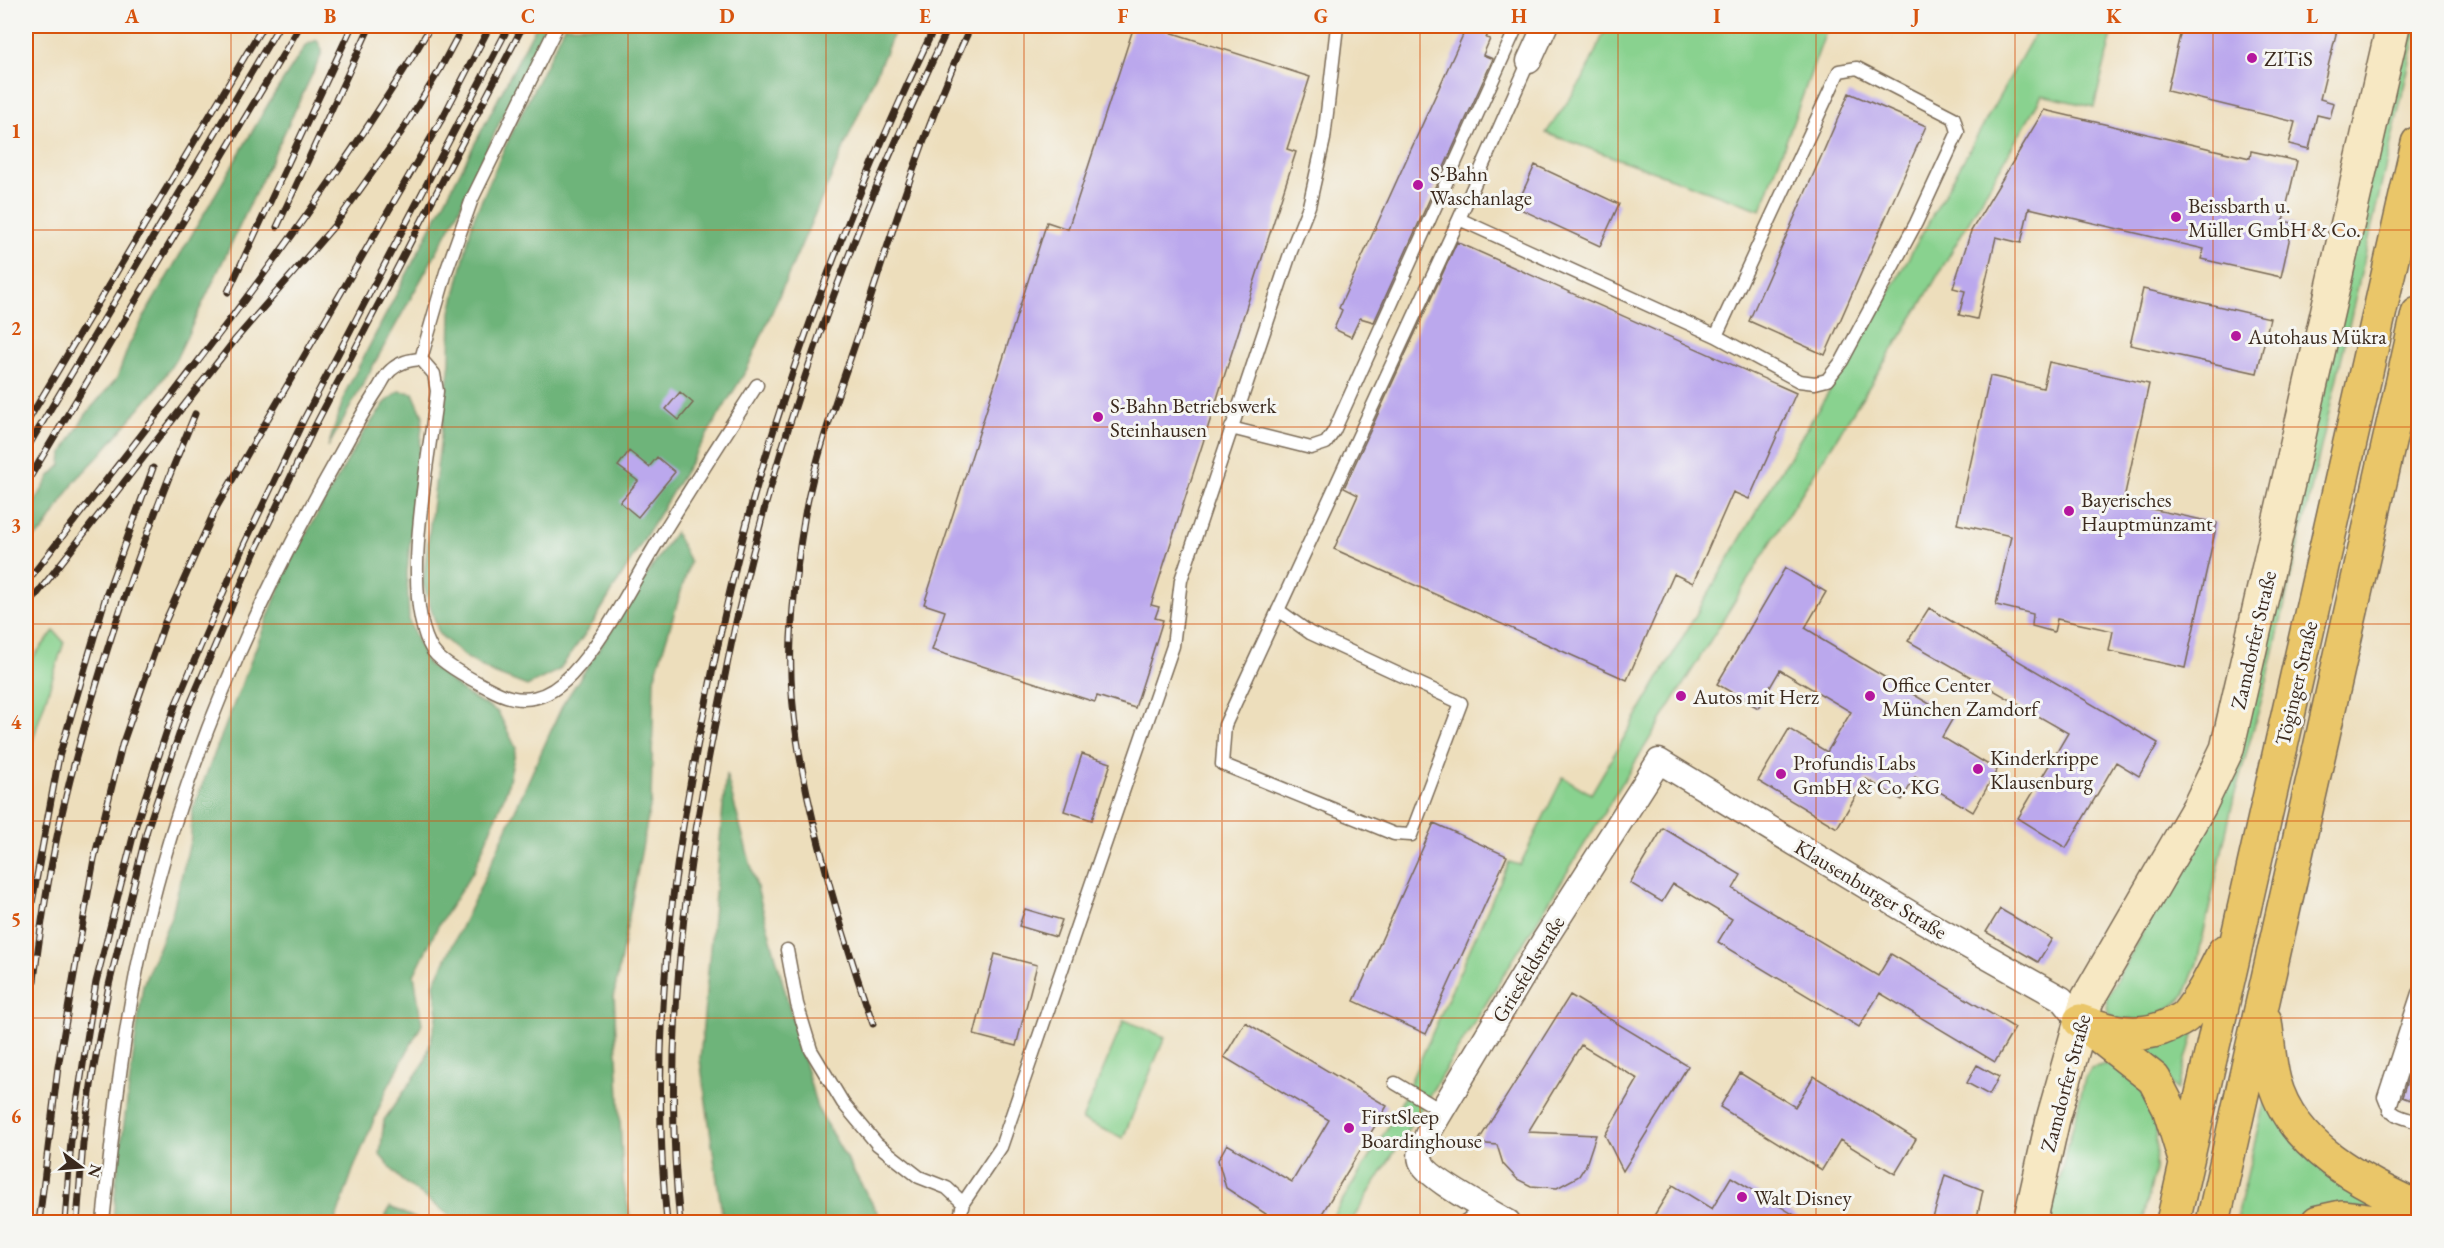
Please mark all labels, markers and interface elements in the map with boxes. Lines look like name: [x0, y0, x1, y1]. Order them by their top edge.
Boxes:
text: A: [124, 3, 140, 29]
text: B: [324, 3, 336, 29]
text: C: [521, 3, 535, 29]
text: D: [719, 3, 735, 29]
text: E: [919, 3, 931, 29]
text: F: [1118, 3, 1129, 29]
text: G: [1314, 3, 1328, 29]
text: H: [1511, 3, 1527, 29]
text: I: [1713, 3, 1721, 29]
text: J: [1910, 3, 1920, 29]
text: K: [2106, 3, 2122, 29]
text: L: [2306, 3, 2318, 29]
place label: ZITiS: [2264, 45, 2313, 72]
marker: ZITiS: [2245, 51, 2259, 65]
text: 1: [11, 118, 21, 144]
place label: S-Bahn Waschanlage: [1430, 160, 1532, 211]
marker: S-Bahn Waschanlage: [1411, 178, 1425, 192]
place label: Beissbarth u. Müller GmbH & Co.: [2188, 192, 2361, 243]
marker: Beissbarth u. Müller GmbH & Co.: [2169, 210, 2183, 224]
text: 2: [11, 315, 22, 341]
place label: Autohaus Mükra: [2247, 323, 2387, 350]
marker: Autohaus Mükra: [2229, 329, 2243, 343]
place label: S-Bahn Betriebswerk Steinhausen: [1110, 392, 1277, 443]
marker: S-Bahn Betriebswerk Steinhausen: [1091, 410, 1105, 424]
place label: Bayerisches Hauptmünzamt: [2081, 486, 2213, 537]
marker: Bayerisches Hauptmünzamt: [2062, 504, 2076, 518]
text: 3: [11, 512, 21, 538]
street label: Zamdorfer Straße: [2224, 568, 2282, 712]
street label: Töginger Straße: [2269, 618, 2323, 748]
place label: Office Center München Zamdorf: [1882, 671, 2040, 722]
place label: Autos mit Herz: [1692, 683, 1819, 710]
marker: Autos mit Herz: [1674, 689, 1688, 703]
marker: Office Center München Zamdorf: [1863, 689, 1877, 703]
text: 4: [11, 709, 22, 735]
place label: Kinderkrippe Klausenburg: [1990, 744, 2098, 795]
place label: Profundis Labs GmbH & Co. KG: [1793, 749, 1940, 800]
marker: Kinderkrippe Klausenburg: [1971, 762, 1985, 776]
marker: Profundis Labs GmbH & Co. KG: [1774, 767, 1788, 781]
street label: Klausenburger Straße: [1790, 833, 1952, 945]
text: 5: [11, 906, 21, 932]
street label: Griesfeldstraße: [1486, 911, 1570, 1027]
street label: Zamdorfer Straße: [2034, 1011, 2096, 1155]
text: 6: [11, 1103, 22, 1129]
place label: FirstSleep Boardinghouse: [1361, 1103, 1482, 1154]
marker: FirstSleep Boardinghouse: [1342, 1121, 1356, 1135]
north arrow: [51, 1137, 111, 1197]
text: N: [83, 1162, 107, 1180]
place label: Walt Disney: [1754, 1184, 1852, 1211]
marker: Walt Disney: [1735, 1190, 1749, 1204]

